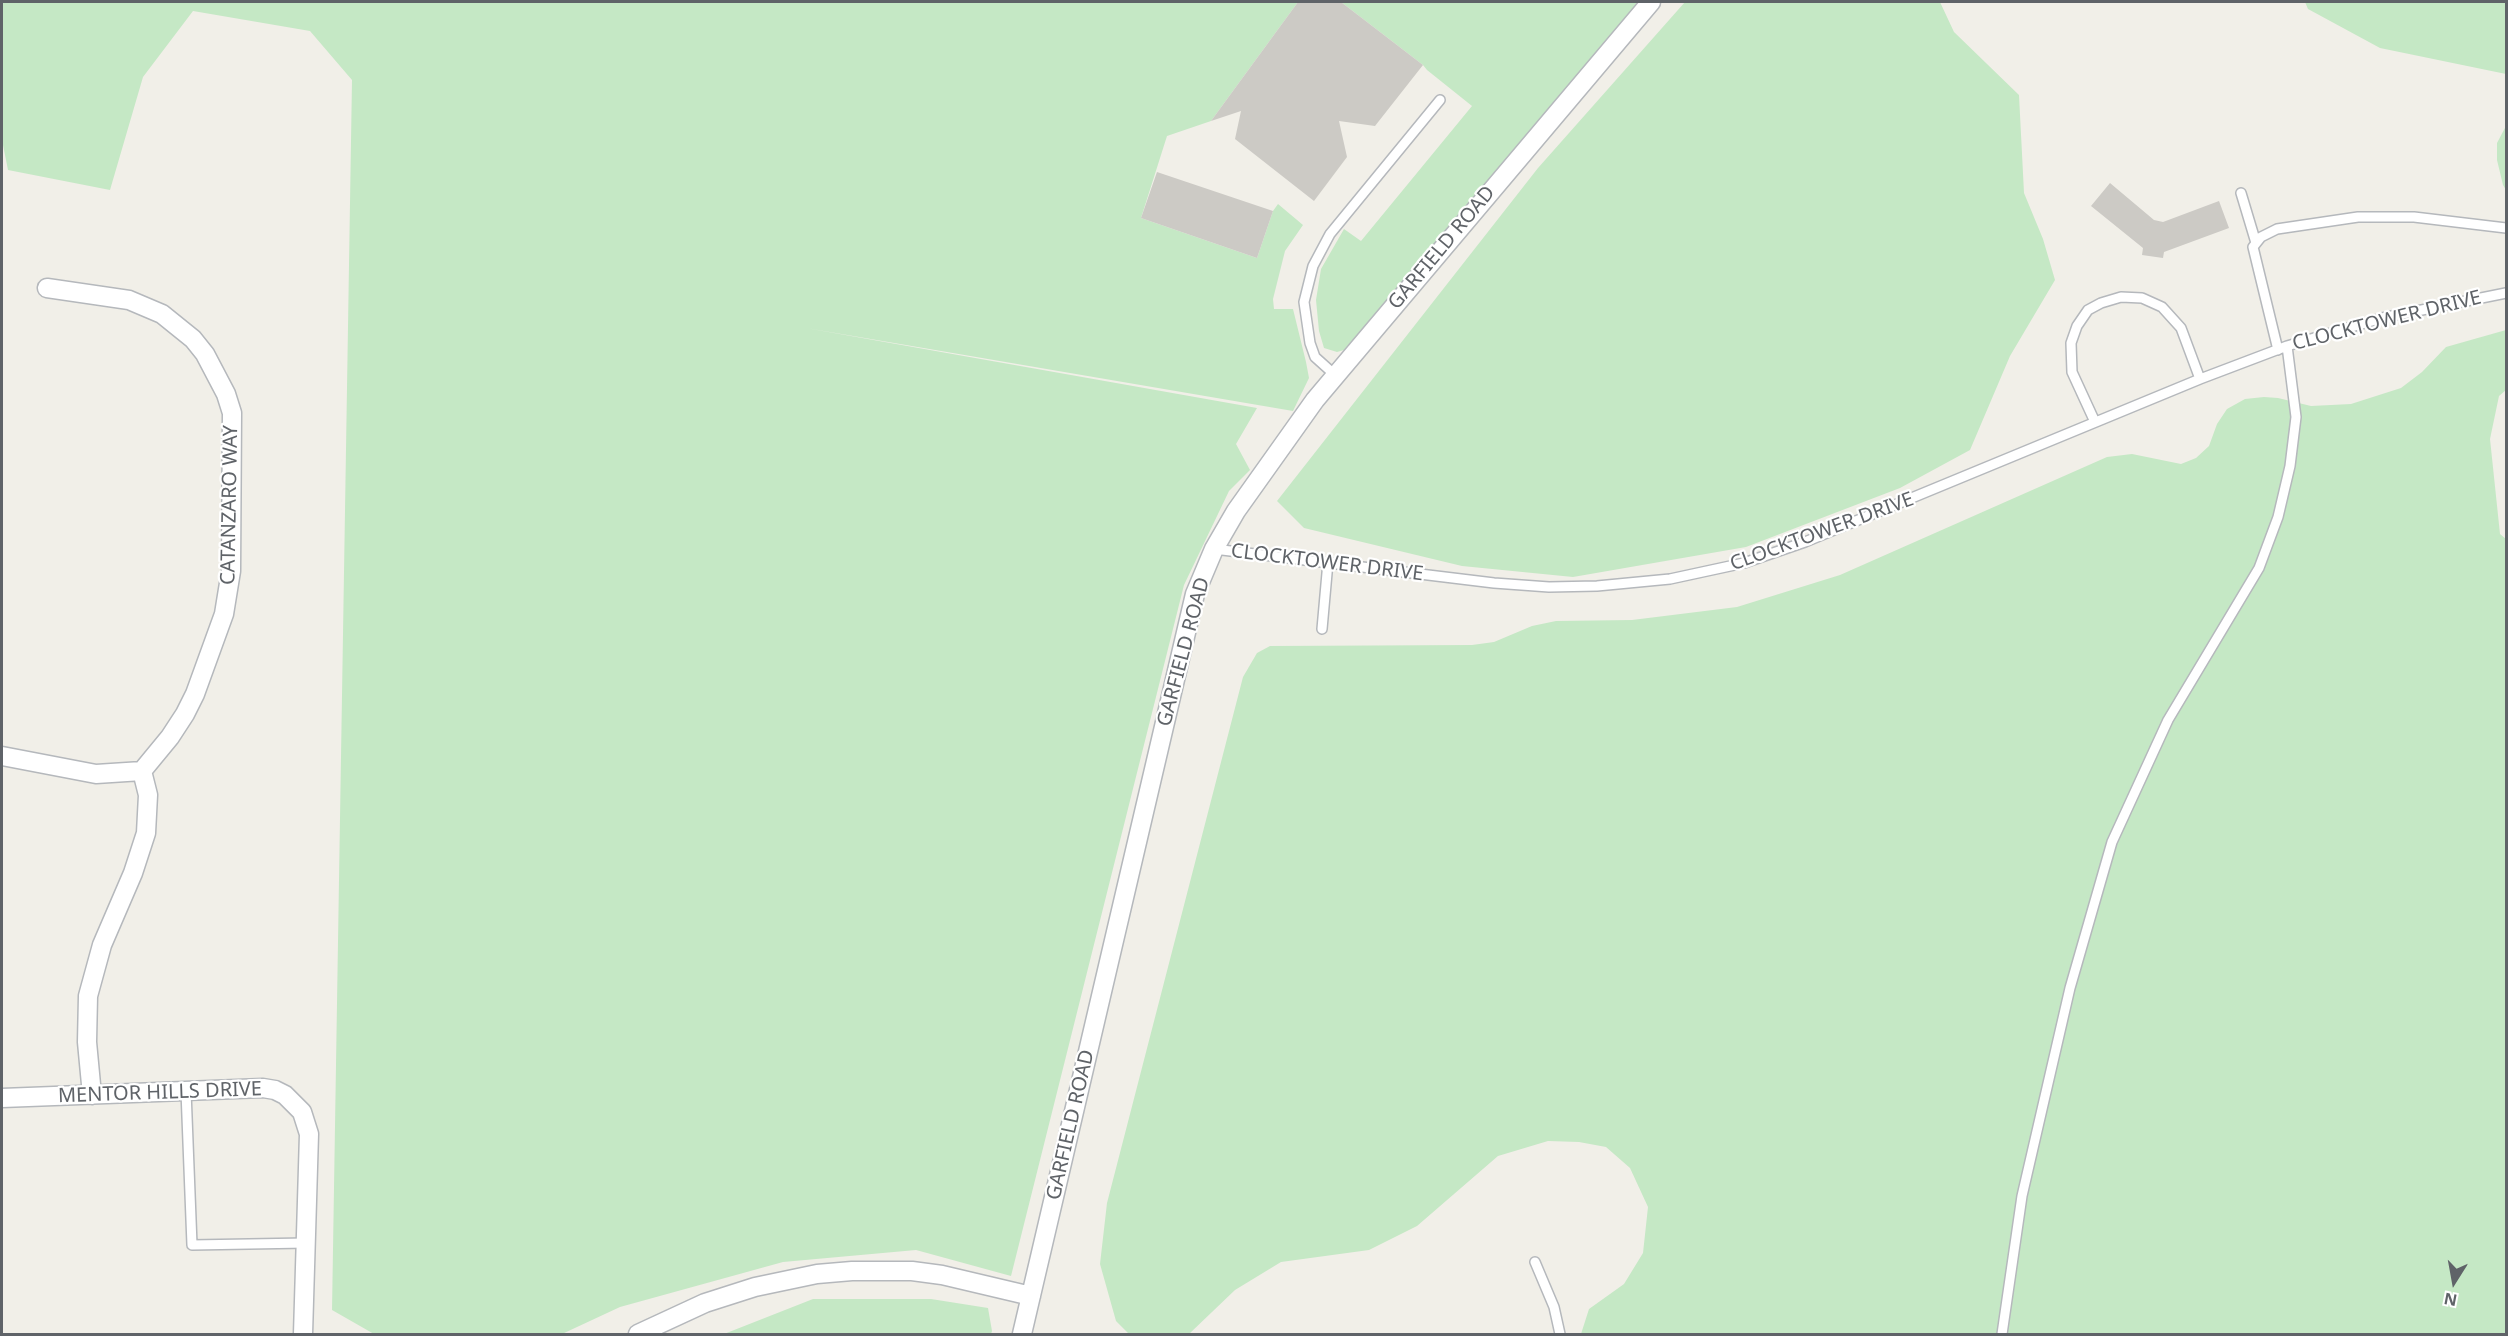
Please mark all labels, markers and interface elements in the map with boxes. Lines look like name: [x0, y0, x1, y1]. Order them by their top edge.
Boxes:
street label: GARFIELD ROAD: [1384, 182, 1500, 314]
street label: CLOCKTOWER DRIVE: [2290, 286, 2484, 356]
street label: CATANZARO WAY: [217, 425, 243, 585]
street label: CLOCKTOWER DRIVE: [1727, 488, 1917, 576]
street label: CLOCKTOWER DRIVE: [1229, 539, 1425, 587]
street label: GARFIELD ROAD: [1153, 575, 1215, 729]
street label: GARFIELD ROAD: [1042, 1048, 1100, 1202]
street label: MENTOR HILLS DRIVE: [58, 1077, 262, 1109]
north arrow: [2424, 1252, 2484, 1312]
text: N: [2442, 1288, 2459, 1312]

